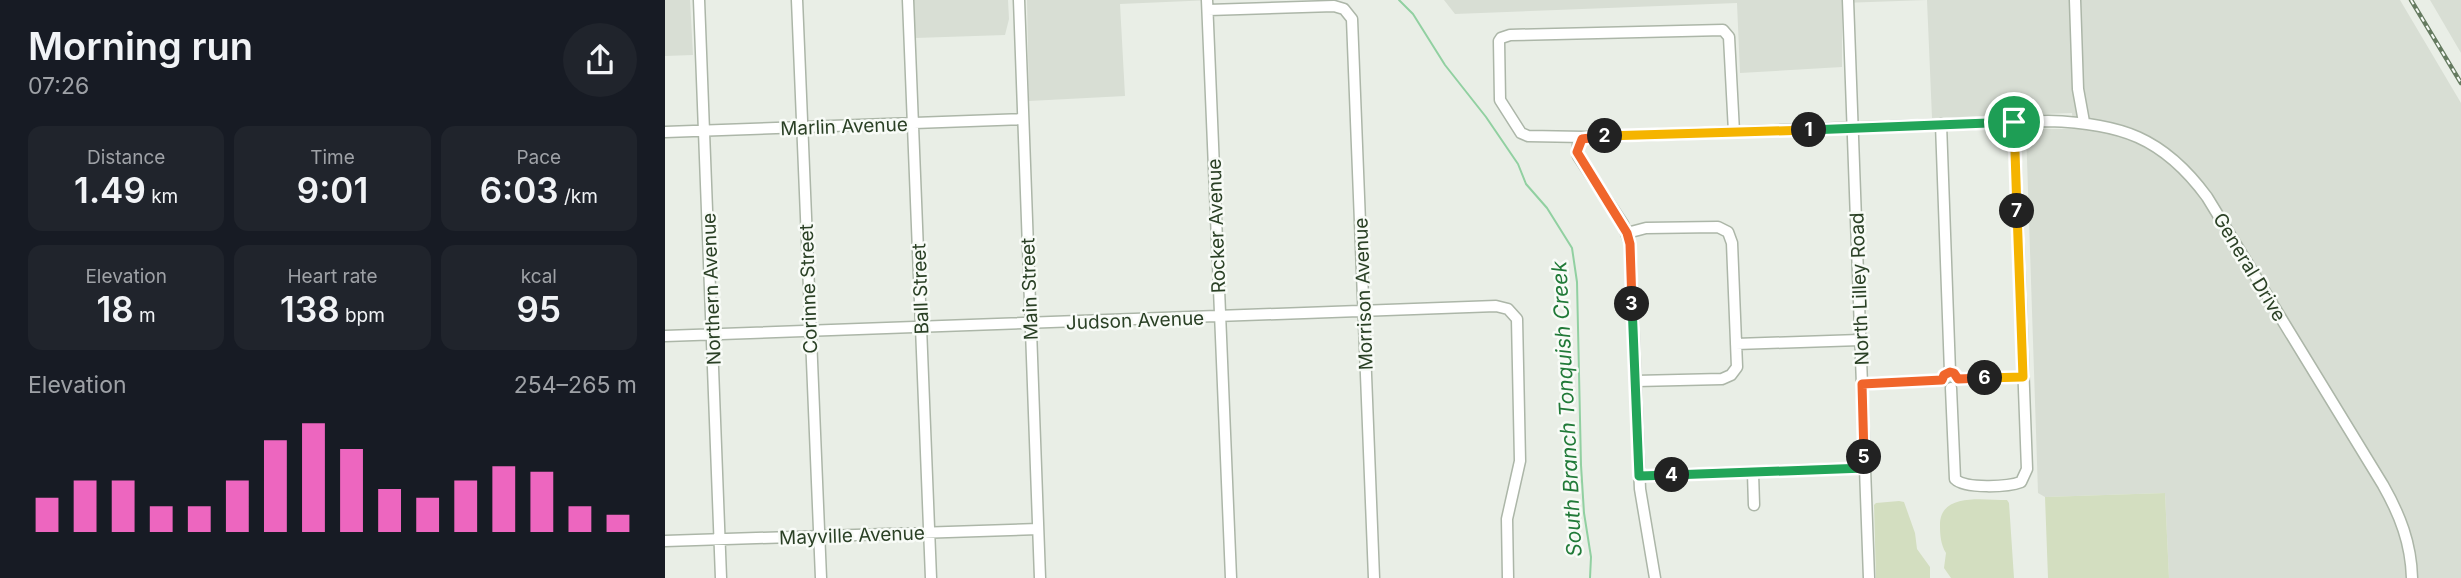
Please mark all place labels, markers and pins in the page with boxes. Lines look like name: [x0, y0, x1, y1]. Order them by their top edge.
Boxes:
pin: [1984, 92, 2044, 152]
pin: 1: [1791, 113, 1827, 148]
pin: 2: [1587, 118, 1623, 154]
pin: 7: [1999, 194, 2035, 228]
pin: 3: [1615, 286, 1649, 322]
pin: 6: [1967, 360, 2003, 396]
pin: 5: [1847, 440, 1881, 475]
pin: 4: [1655, 458, 1689, 492]

